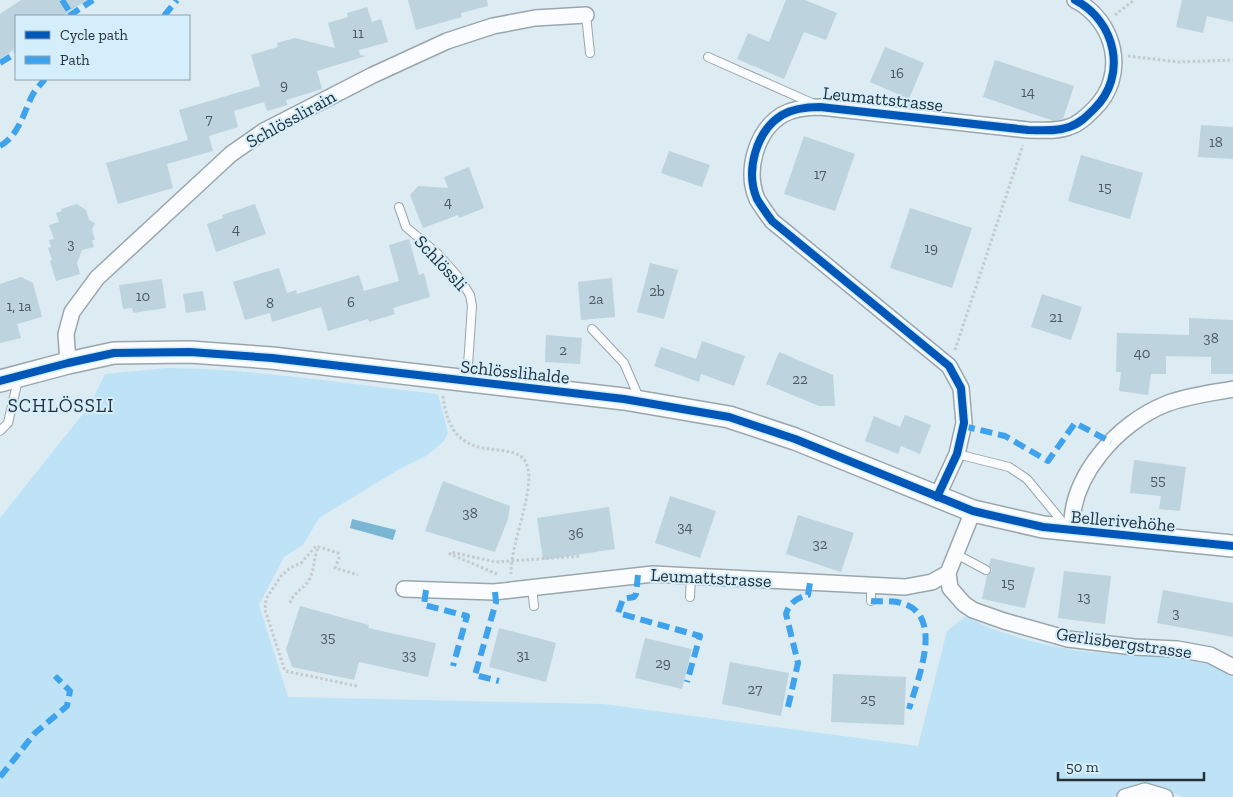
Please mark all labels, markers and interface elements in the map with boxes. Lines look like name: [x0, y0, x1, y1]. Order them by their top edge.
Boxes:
legend: [15, 15, 190, 80]
house number: 11: [352, 24, 364, 42]
text: Cycle path: [60, 26, 129, 44]
text: Path: [60, 51, 90, 69]
house number: 16: [890, 64, 904, 82]
house number: 9: [280, 76, 288, 94]
street label: Leumattstrasse: [822, 82, 944, 116]
house number: 14: [1021, 83, 1035, 101]
street label: Schlösslirain: [242, 85, 340, 153]
house number: 7: [205, 110, 213, 128]
house number: 18: [1209, 133, 1223, 151]
house number: 17: [814, 165, 826, 183]
house number: 15: [1098, 178, 1112, 196]
house number: 4: [444, 193, 452, 211]
house number: 4: [232, 220, 240, 238]
street label: Schlössli: [410, 231, 472, 295]
house number: 3: [67, 235, 75, 253]
house number: 19: [924, 239, 938, 257]
house number: 2b: [649, 282, 665, 300]
house number: 10: [136, 287, 150, 305]
house number: 2a: [589, 290, 603, 308]
house number: 6: [347, 293, 355, 311]
house number: 8: [266, 294, 274, 312]
house number: 1, 1a: [6, 297, 32, 315]
house number: 21: [1049, 308, 1063, 326]
house number: 38: [1203, 329, 1219, 347]
house number: 2: [559, 341, 567, 359]
house number: 40: [1134, 344, 1150, 362]
street label: Schlösslihalde: [459, 355, 571, 389]
house number: 22: [792, 370, 808, 388]
district label: SCHLÖSSLI: [8, 394, 114, 417]
house number: 55: [1150, 471, 1166, 489]
house number: 38: [462, 504, 478, 522]
street label: Bellerivehöhe: [1070, 505, 1176, 537]
house number: 34: [677, 518, 693, 536]
house number: 36: [568, 524, 584, 542]
house number: 32: [812, 535, 828, 553]
street label: Leumattstrasse: [650, 564, 772, 592]
house number: 15: [1001, 574, 1015, 592]
house number: 13: [1077, 588, 1091, 606]
house number: 3: [1172, 604, 1180, 622]
street label: Gerlisbergstrasse: [1055, 623, 1193, 663]
house number: 35: [320, 628, 336, 646]
house number: 33: [402, 646, 416, 664]
house number: 31: [516, 646, 530, 664]
house number: 29: [655, 654, 671, 672]
house number: 27: [748, 680, 762, 698]
house number: 25: [860, 690, 876, 708]
scale bar: [1058, 750, 1204, 782]
text: 50 m: [1066, 758, 1099, 776]

